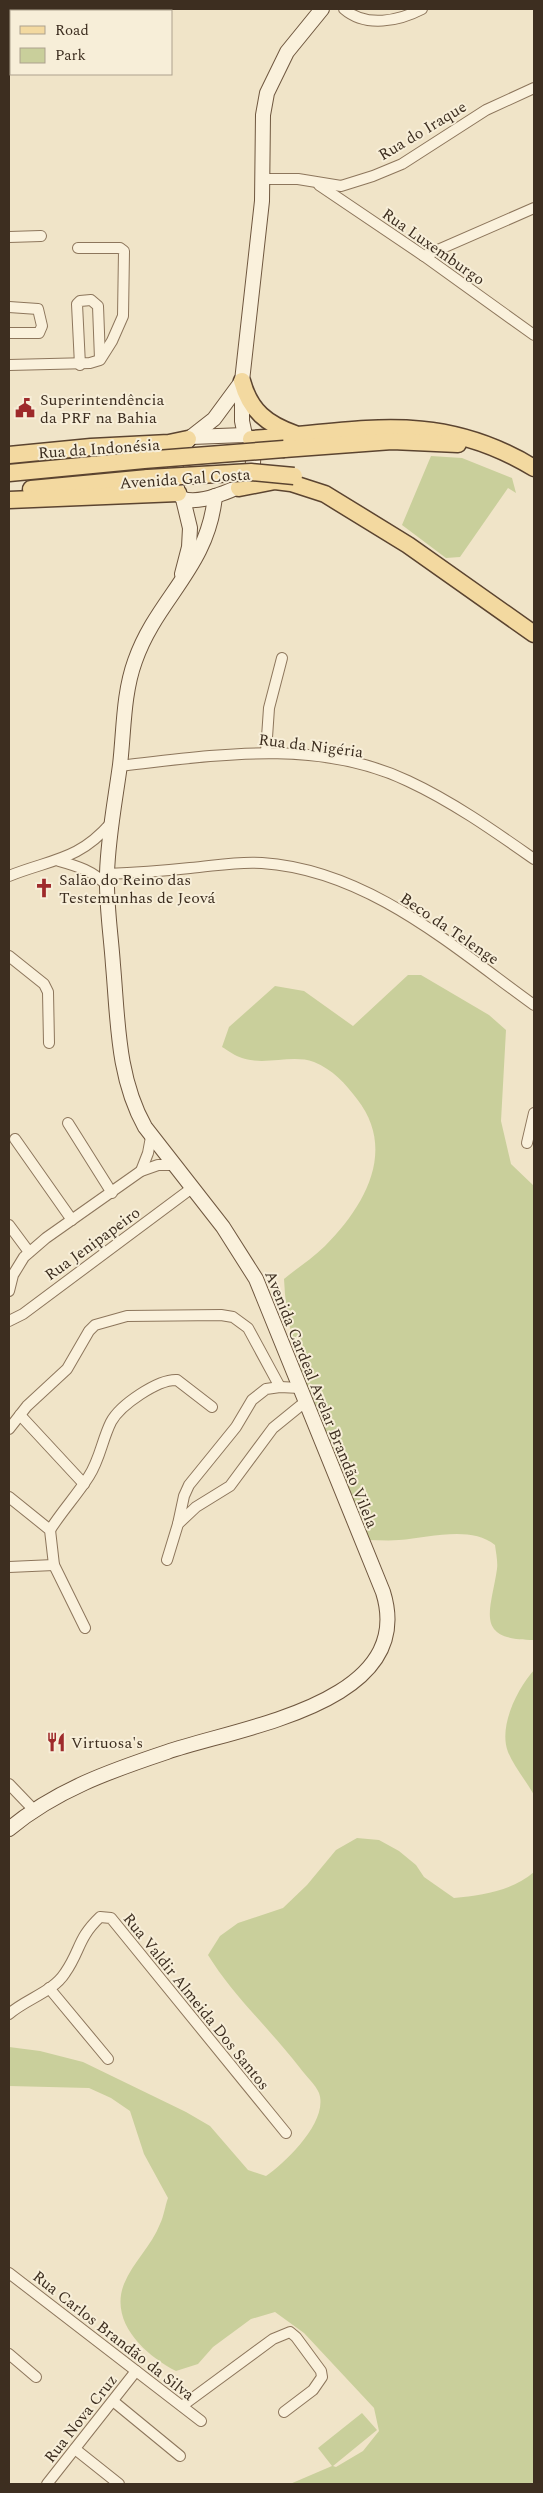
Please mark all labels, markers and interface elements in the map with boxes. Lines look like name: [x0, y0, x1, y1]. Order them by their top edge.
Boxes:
legend: [10, 10, 172, 75]
text: Road: [55, 19, 89, 42]
text: Park: [55, 44, 86, 67]
street label: Rua do Iraque: [374, 95, 471, 167]
street label: Rua Luxemburgo: [377, 202, 490, 291]
place label: Superintendência da PRF na Bahia: [40, 388, 164, 430]
public building icon: Superintendência da PRF na Bahia: [14, 397, 36, 419]
street label: Rua da Indonésia: [37, 433, 161, 465]
street label: Avenida Gal Costa: [119, 462, 251, 496]
street label: Rua da Nigéria: [257, 728, 365, 764]
place label: Salão do Reino das Testemunhas de Jeová: [59, 868, 216, 910]
church icon: Salão do Reino das Testemunhas de Jeová: [33, 877, 55, 899]
street label: Beco da Telenge: [395, 887, 504, 971]
street label: Rua Jenipapeiro: [40, 1201, 145, 1287]
street label: Avenida Cardeal Avelar Brandão Vilela: [258, 1267, 384, 1532]
restaurant icon: Virtuosa's: [45, 1731, 67, 1753]
place label: Virtuosa's: [71, 1731, 143, 1755]
street label: Rua Valdir Almeida Dos Santos: [117, 1908, 275, 2095]
street label: Rua Carlos Brandão da Silva: [27, 2265, 200, 2407]
street label: Rua Nova Cruz: [38, 2369, 123, 2468]

